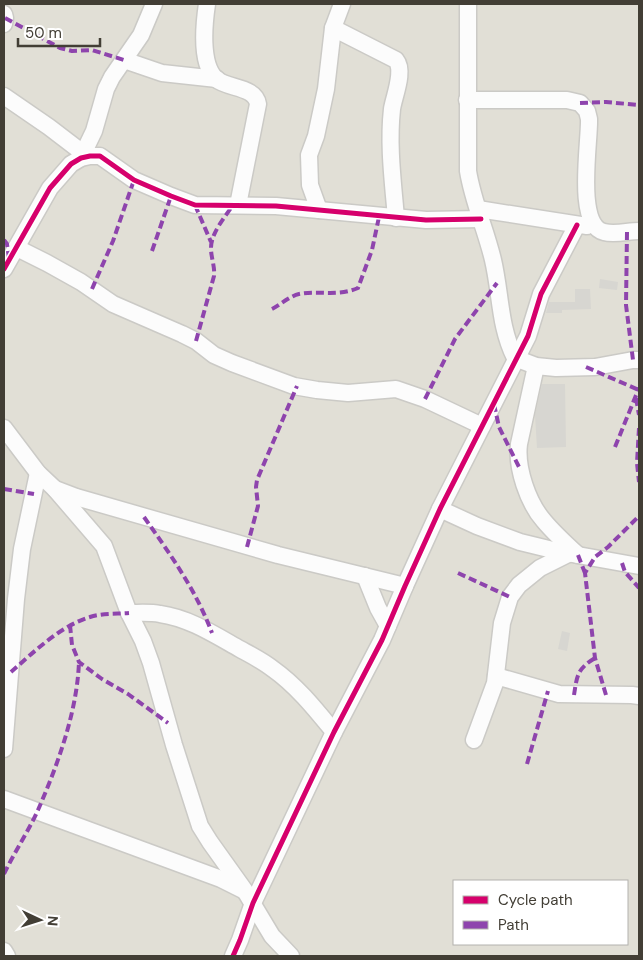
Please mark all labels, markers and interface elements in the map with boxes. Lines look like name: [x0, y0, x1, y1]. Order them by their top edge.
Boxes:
scale bar: [18, 15, 100, 47]
text: 50 m: [25, 23, 62, 43]
legend: [453, 880, 628, 945]
text: Cycle path: [498, 890, 573, 910]
north arrow: [15, 895, 65, 945]
text: N: [44, 915, 62, 927]
text: Path: [498, 915, 529, 935]

